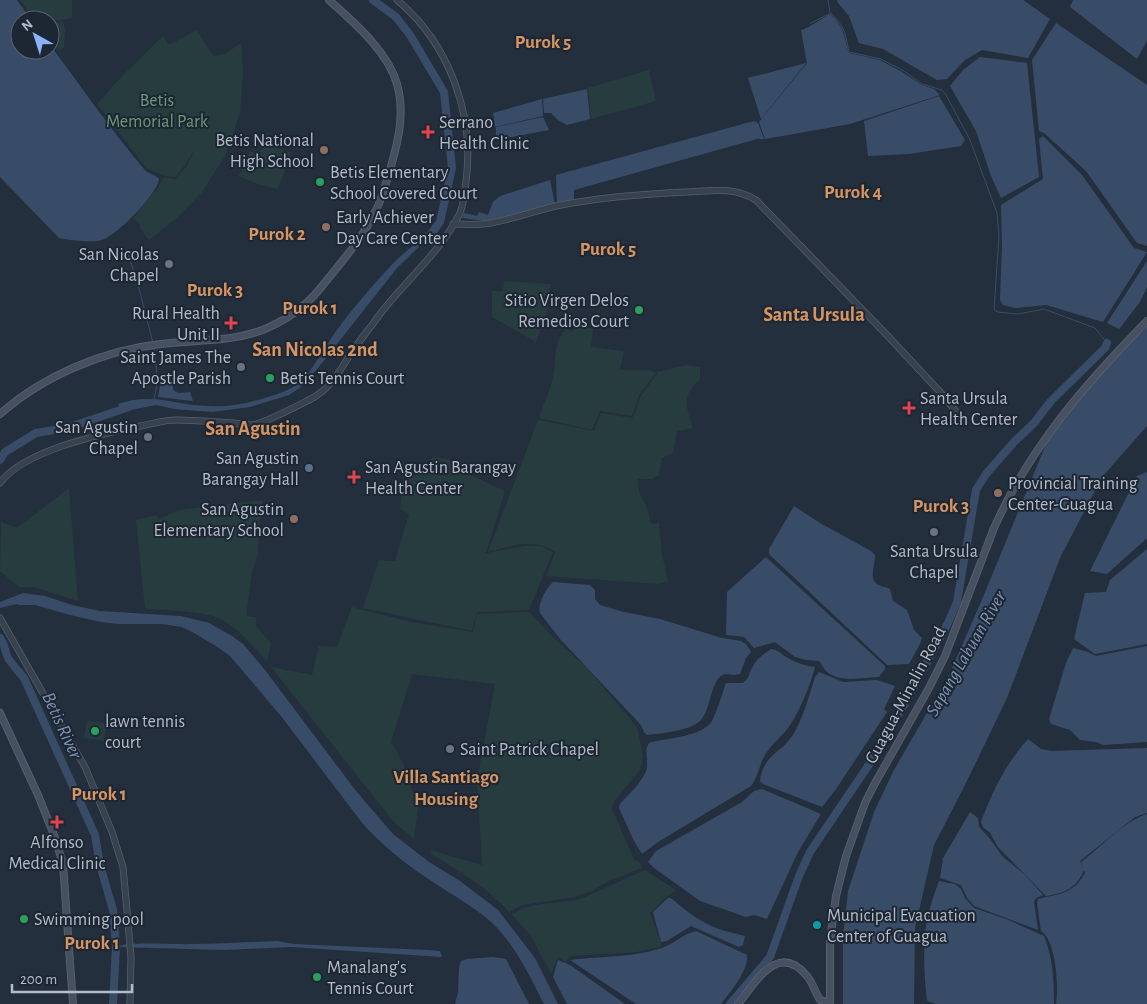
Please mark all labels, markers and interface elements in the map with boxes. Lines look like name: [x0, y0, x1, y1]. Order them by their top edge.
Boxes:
north arrow: [10, 10, 60, 60]
text: N: [19, 17, 36, 34]
district label: Purok 5: [515, 33, 571, 52]
park label: Betis Memorial Park: [106, 92, 209, 131]
place label: Serrano Health Clinic: [439, 114, 529, 153]
marker: Serrano Health Clinic: [421, 125, 435, 139]
place label: Betis National High School: [215, 132, 314, 171]
marker: Betis National High School: [318, 144, 330, 156]
place label: Betis Elementary School Covered Court: [330, 164, 478, 203]
marker: Betis Elementary School Covered Court: [314, 176, 326, 188]
district label: Purok 4: [824, 183, 882, 202]
place label: Early Achiever Day Care Center: [336, 209, 447, 248]
marker: Early Achiever Day Care Center: [320, 221, 332, 233]
district label: Purok 2: [248, 225, 306, 244]
district label: Purok 5: [580, 240, 636, 259]
place label: San Nicolas Chapel: [79, 246, 159, 285]
marker: San Nicolas Chapel: [163, 258, 175, 270]
district label: Purok 3: [187, 281, 243, 300]
place label: Sitio Virgen Delos Remedios Court: [505, 292, 629, 331]
district label: Purok 1: [282, 299, 338, 318]
marker: Sitio Virgen Delos Remedios Court: [633, 304, 645, 316]
place label: Rural Health Unit II: [132, 305, 220, 344]
district label: Santa Ursula: [763, 305, 865, 325]
marker: Rural Health Unit II: [224, 316, 238, 330]
district label: San Nicolas 2nd: [252, 340, 378, 360]
place label: Saint James The Apostle Parish: [120, 349, 231, 388]
marker: Saint James The Apostle Parish: [235, 361, 247, 373]
place label: Betis Tennis Court: [280, 370, 404, 388]
marker: Betis Tennis Court: [264, 372, 276, 384]
place label: Santa Ursula Health Center: [920, 390, 1017, 429]
marker: Santa Ursula Health Center: [902, 401, 916, 415]
place label: San Agustin Chapel: [55, 419, 138, 458]
district label: San Agustin: [205, 419, 301, 439]
marker: San Agustin Chapel: [142, 431, 154, 443]
place label: San Agustin Barangay Hall: [202, 450, 299, 489]
place label: San Agustin Barangay Health Center: [365, 459, 516, 498]
marker: San Agustin Barangay Hall: [303, 462, 315, 474]
marker: San Agustin Barangay Health Center: [347, 470, 361, 484]
place label: Provincial Training Center-Guagua: [1008, 475, 1138, 514]
marker: Provincial Training Center-Guagua: [992, 487, 1004, 499]
district label: Purok 3: [913, 497, 969, 516]
place label: San Agustin Elementary School: [154, 501, 284, 540]
marker: San Agustin Elementary School: [288, 513, 300, 525]
marker: Santa Ursula Chapel: [928, 526, 940, 538]
place label: Santa Ursula Chapel: [890, 543, 978, 582]
water label: Sapang Labuan River: [923, 587, 1010, 720]
street label: Guagua-Minalin Road: [862, 624, 950, 767]
water label: Betis River: [38, 689, 86, 763]
place label: lawn tennis court: [105, 713, 185, 752]
marker: lawn tennis court: [89, 725, 101, 737]
place label: Saint Patrick Chapel: [460, 741, 599, 759]
marker: Saint Patrick Chapel: [444, 743, 456, 755]
district label: Villa Santiago Housing: [393, 768, 499, 809]
district label: Purok 1: [71, 785, 127, 804]
marker: Alfonso Medical Clinic: [50, 815, 64, 829]
place label: Alfonso Medical Clinic: [8, 834, 106, 873]
place label: Municipal Evacuation Center of Guagua: [827, 907, 976, 946]
place label: Swimming pool: [34, 911, 144, 929]
marker: Swimming pool: [18, 913, 30, 925]
marker: Municipal Evacuation Center of Guagua: [811, 919, 823, 931]
district label: Purok 1: [64, 934, 120, 953]
place label: Manalang's Tennis Court: [327, 959, 414, 998]
scale bar: [12, 962, 132, 994]
marker: Manalang's Tennis Court: [311, 971, 323, 983]
text: 200 m: [20, 972, 57, 987]

